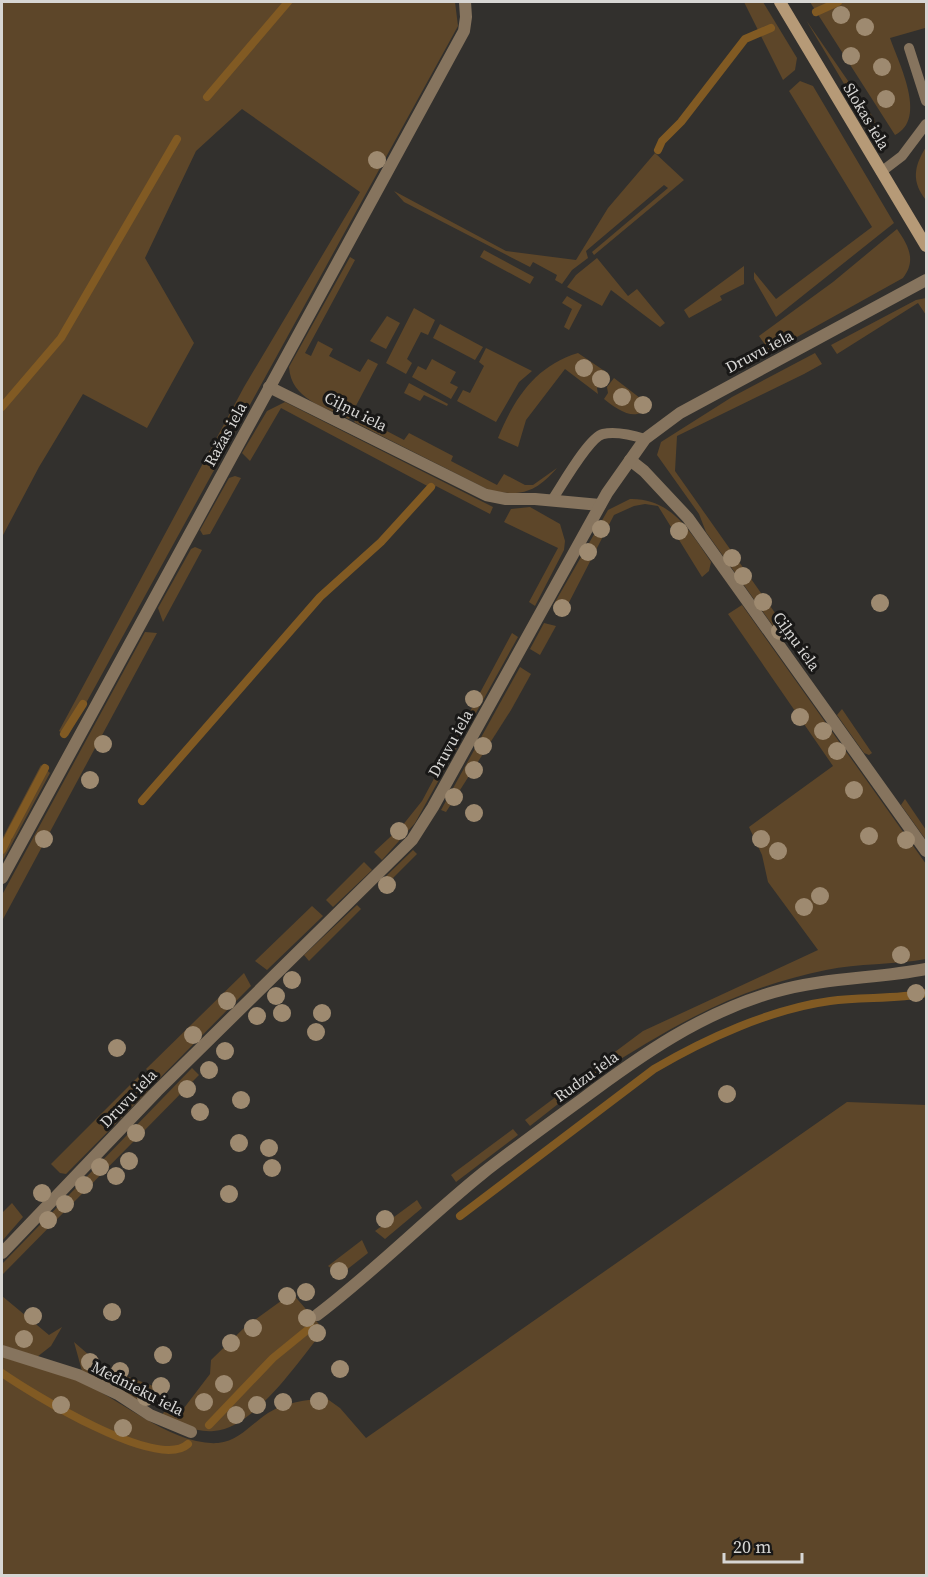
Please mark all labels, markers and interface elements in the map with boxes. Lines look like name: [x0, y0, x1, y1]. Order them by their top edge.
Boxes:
street label: Slokas iela: [838, 78, 896, 154]
street label: Druvu iela: [721, 324, 797, 378]
street label: Ciļņu iela: [321, 386, 392, 437]
street label: Ražas iela: [198, 397, 252, 470]
street label: Ciļņu iela: [768, 607, 826, 676]
street label: Druvu iela: [422, 705, 478, 781]
street label: Rudzu iela: [549, 1045, 623, 1107]
street label: Druvu iela: [94, 1063, 162, 1132]
street label: Mednieku iela: [88, 1355, 189, 1421]
scale bar: [724, 1526, 802, 1564]
text: 20 m: [733, 1534, 771, 1559]

